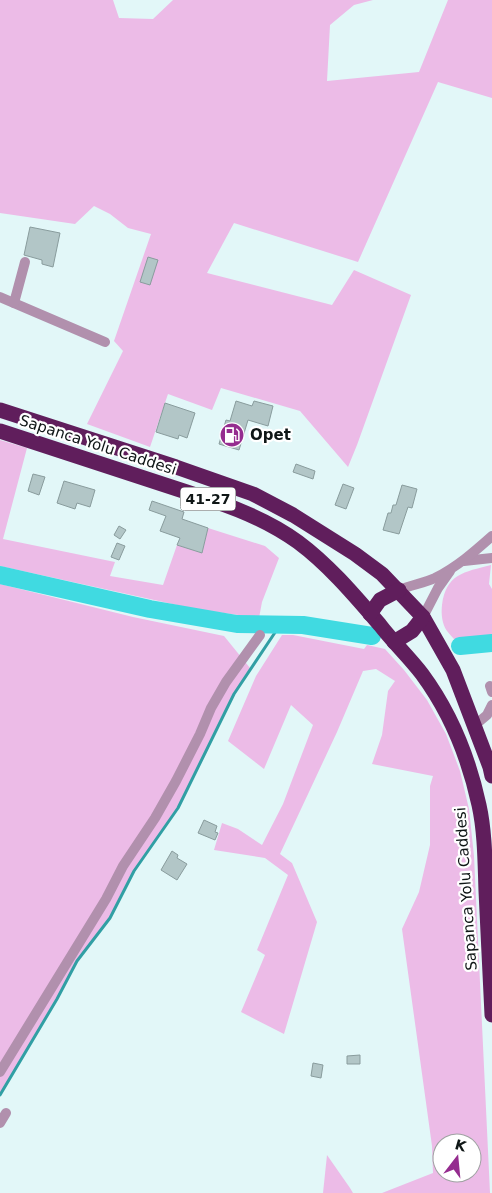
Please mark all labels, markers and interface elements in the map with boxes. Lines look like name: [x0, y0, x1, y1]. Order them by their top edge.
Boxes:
street label: Sapanca Yolu Caddesi: [17, 411, 179, 479]
fuel station icon: Opet: [219, 422, 245, 448]
place label: Opet: [250, 426, 291, 444]
road number: 41-27: [180, 488, 236, 510]
street label: Sapanca Yolu Caddesi: [451, 807, 481, 971]
north arrow: [432, 1133, 482, 1183]
text: K: [453, 1136, 469, 1155]

